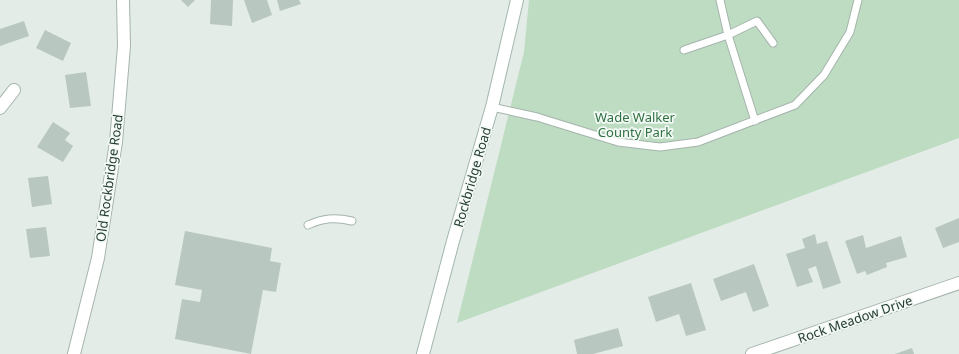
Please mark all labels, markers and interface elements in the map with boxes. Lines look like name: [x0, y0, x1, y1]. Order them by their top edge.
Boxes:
park label: Wade Walker County Park: [595, 108, 676, 141]
street label: Old Rockbridge Road: [91, 113, 127, 243]
street label: Rockbridge Road: [449, 125, 495, 229]
street label: Rock Meadow Drive: [795, 291, 915, 347]

